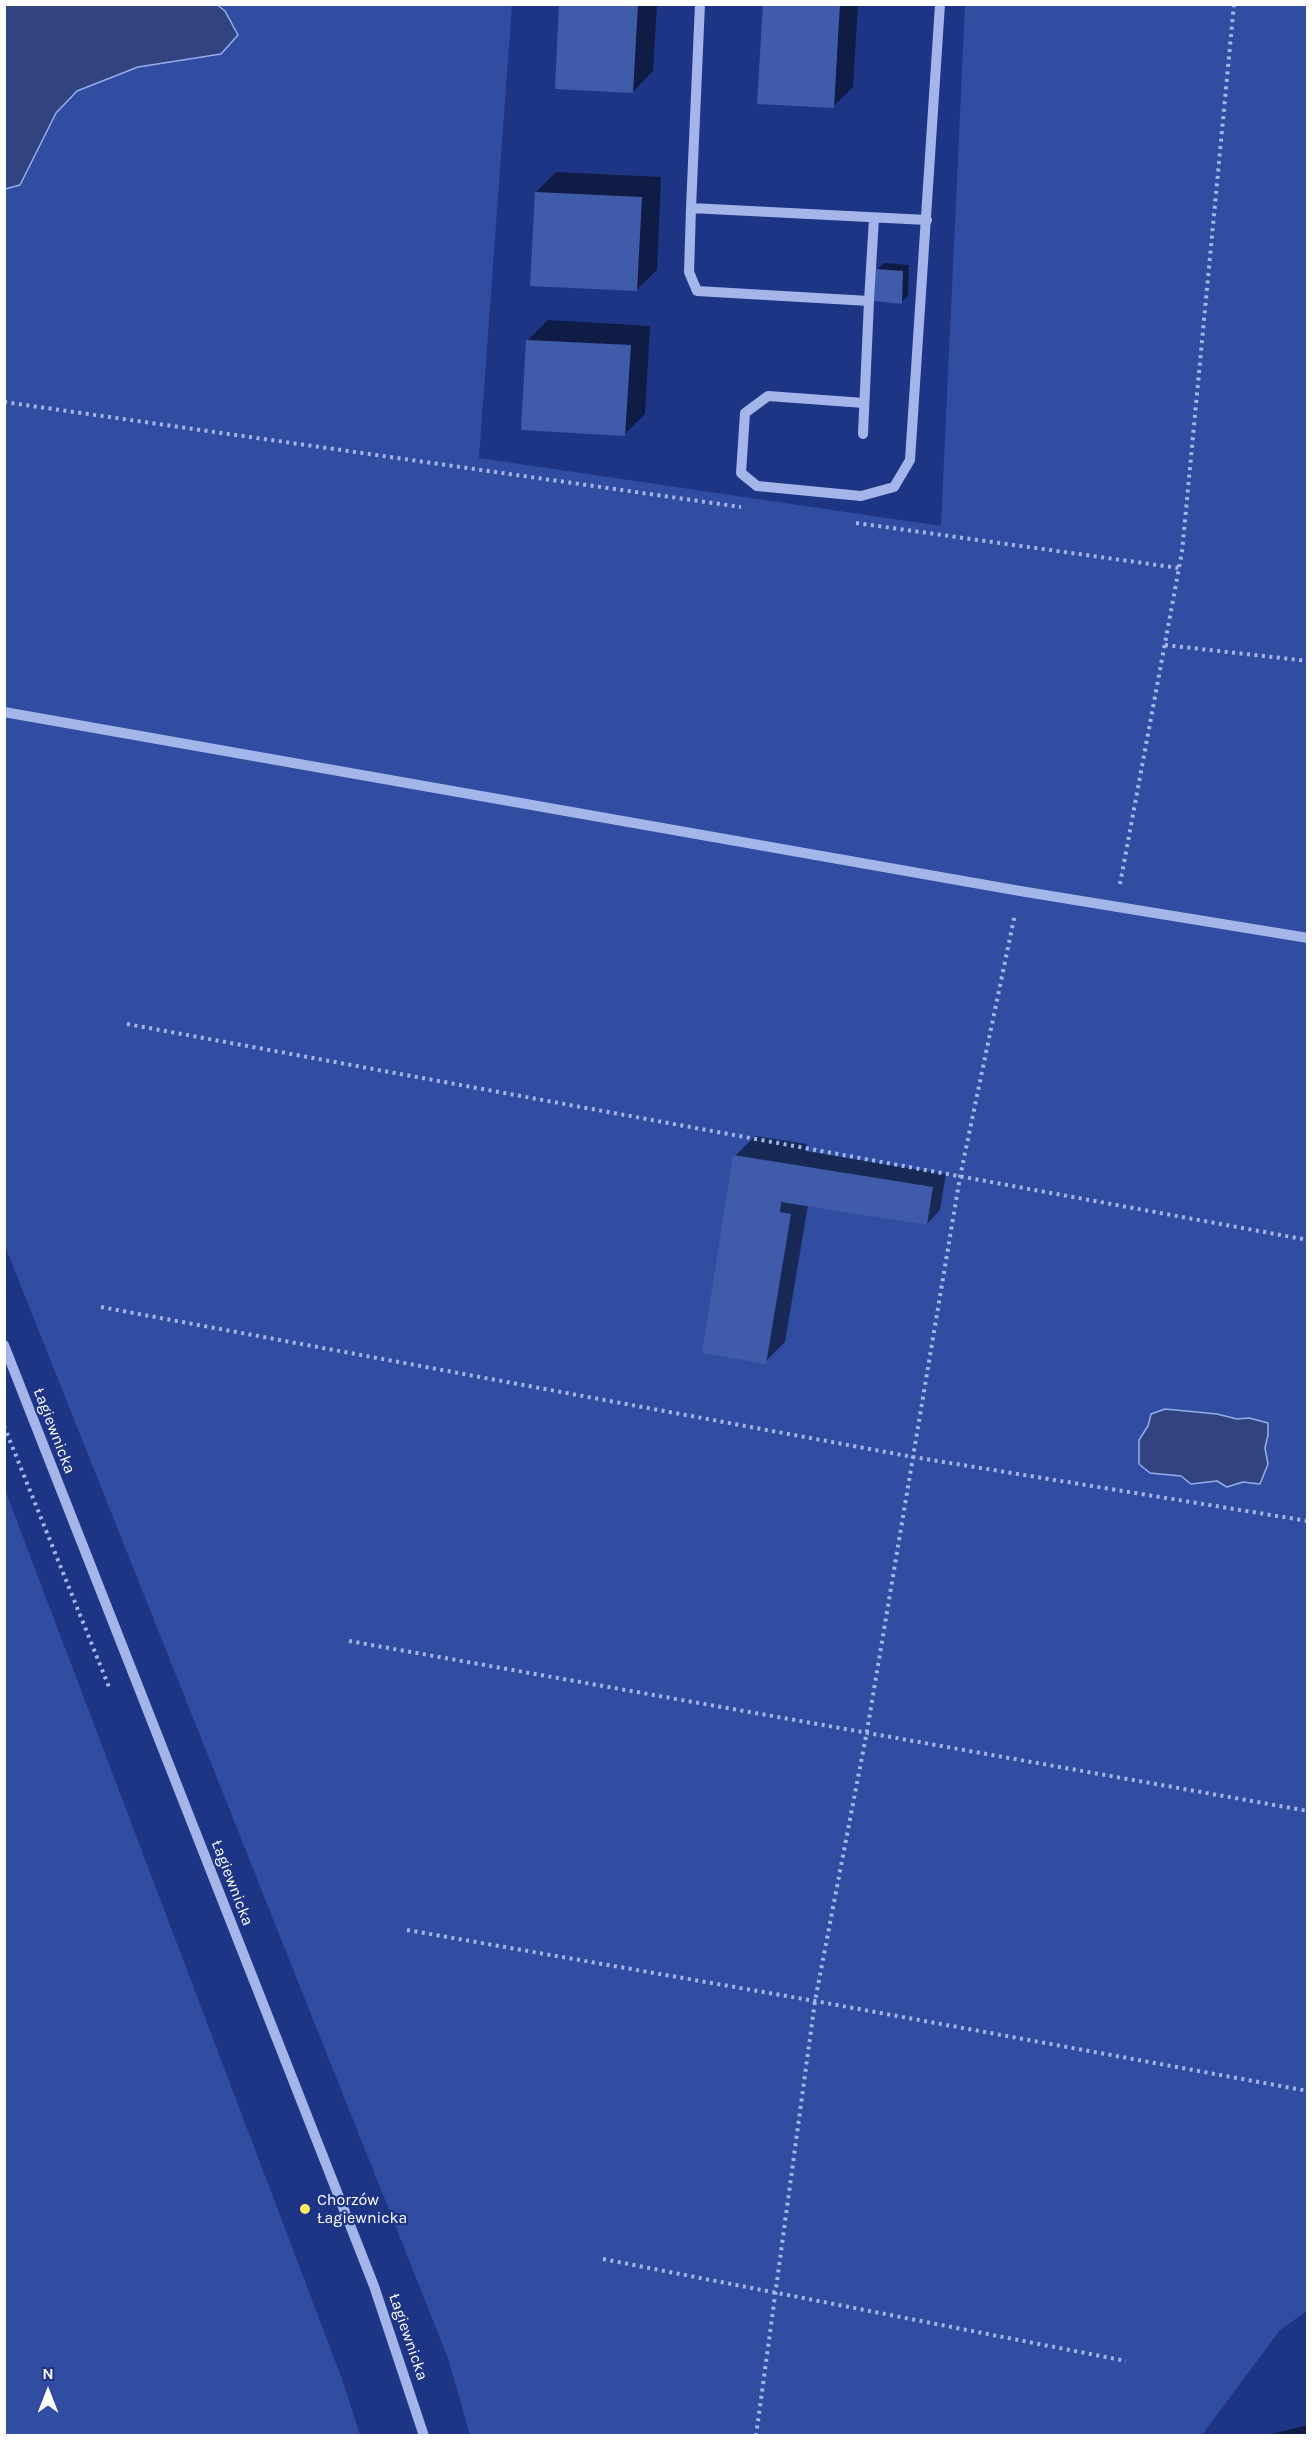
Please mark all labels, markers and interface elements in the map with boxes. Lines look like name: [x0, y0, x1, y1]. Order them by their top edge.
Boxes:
street label: Łagiewnicka: [29, 1385, 79, 1477]
street label: Łagiewnicka: [207, 1837, 257, 1929]
place label: Chorzów Łagiewnicka: [317, 2190, 407, 2228]
marker: Chorzów Łagiewnicka: [298, 2202, 312, 2216]
street label: Łagiewnicka: [384, 2291, 432, 2383]
north arrow: [18, 2362, 78, 2422]
text: N: [42, 2364, 54, 2383]

